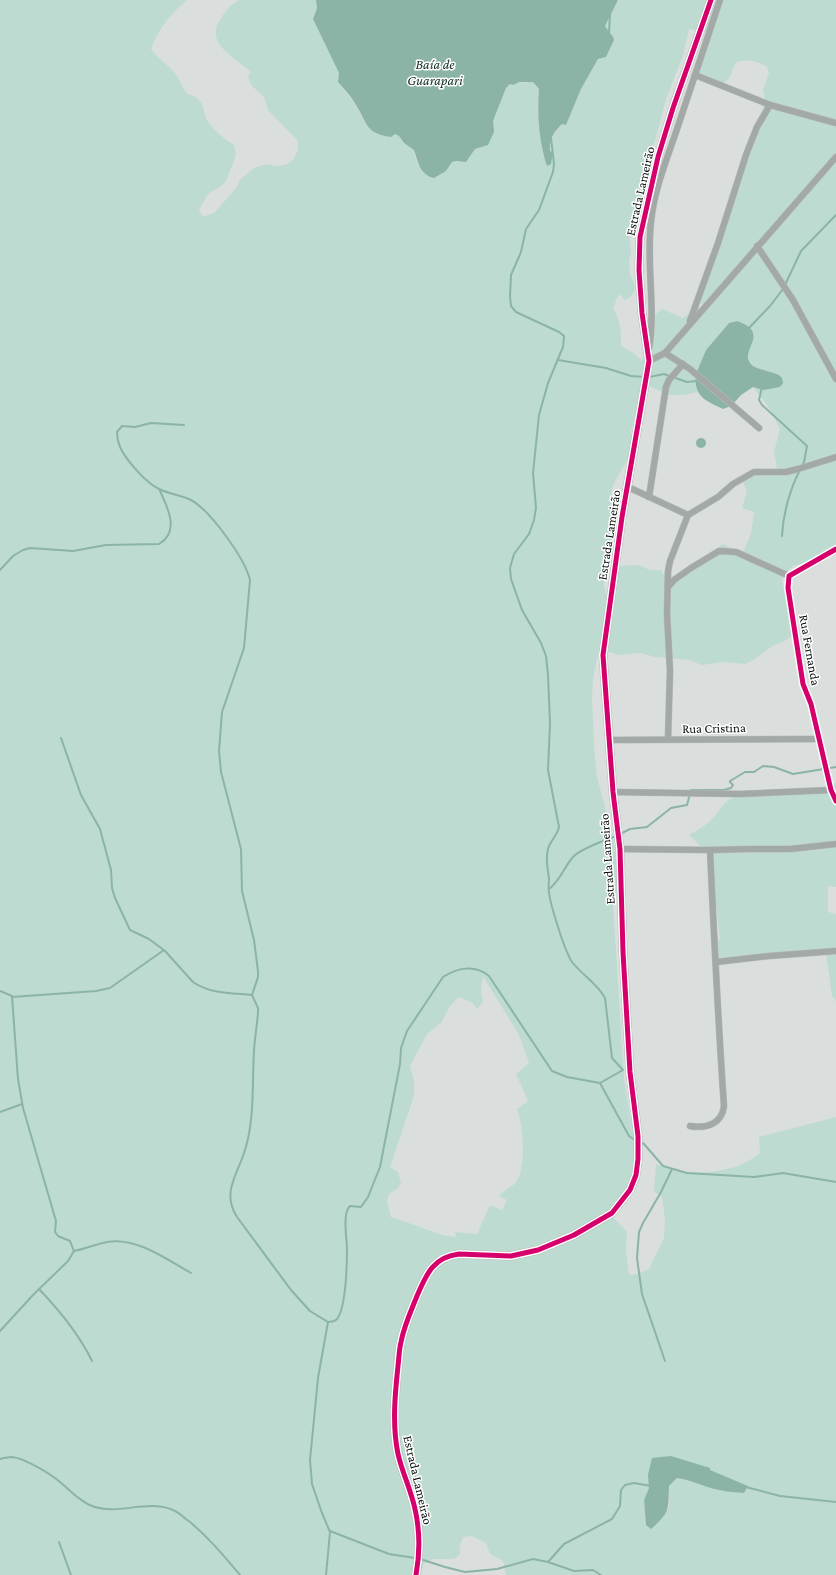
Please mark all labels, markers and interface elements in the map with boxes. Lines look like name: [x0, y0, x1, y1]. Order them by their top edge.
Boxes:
water label: Baía de Guarapari: [407, 56, 463, 88]
street label: Estrada Lameirão: [622, 145, 658, 237]
street label: Estrada Lameirão: [594, 489, 624, 581]
street label: Rua Fernanda: [796, 613, 824, 687]
street label: Rua Cristina: [682, 720, 746, 736]
street label: Estrada Lameirão: [596, 813, 618, 905]
street label: Estrada Lameirão: [400, 1434, 436, 1526]

